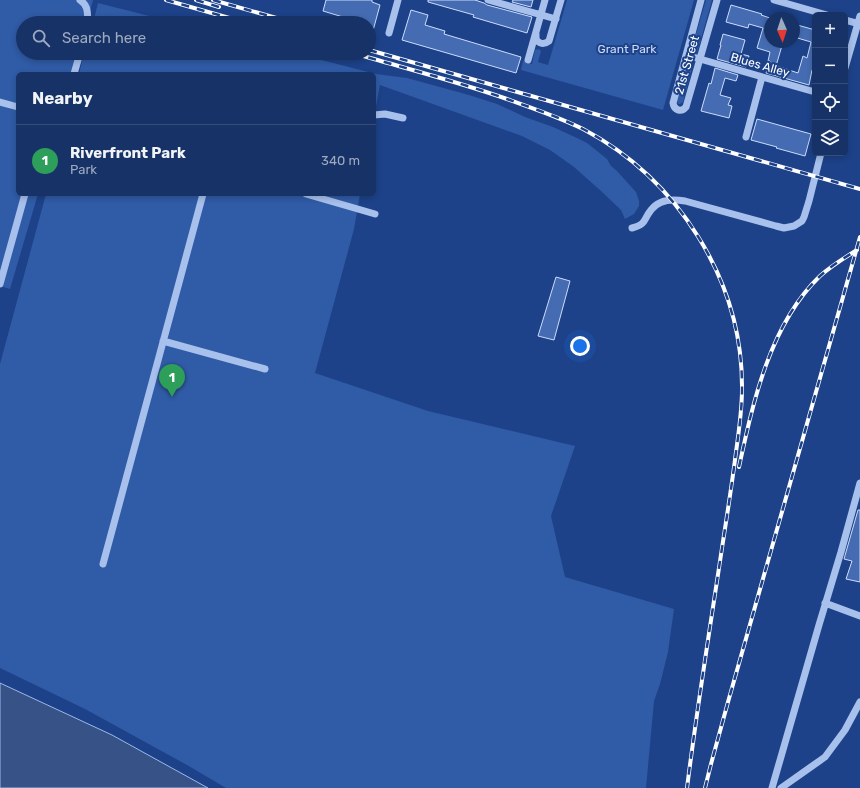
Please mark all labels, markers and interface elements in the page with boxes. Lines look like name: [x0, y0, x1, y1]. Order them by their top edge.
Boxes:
north arrow: [764, 12, 800, 48]
map controls: [812, 12, 848, 156]
button: +: [812, 12, 848, 48]
search box: [16, 16, 376, 60]
icon: search: [30, 27, 52, 49]
text: Search here: [62, 29, 146, 47]
street label: 21st Street: [672, 34, 702, 96]
park label: Grant Park: [597, 42, 657, 56]
button: −: [812, 48, 848, 84]
street label: Blues Alley: [729, 50, 791, 80]
button: locate: [812, 84, 848, 120]
text: Nearby: [32, 88, 93, 108]
button: layers: [812, 120, 848, 156]
text: Riverfront Park: [70, 144, 186, 162]
text: 1: [42, 153, 48, 168]
text: 340 m: [321, 153, 360, 168]
text: Park: [70, 162, 97, 177]
your location: [570, 336, 590, 356]
pin: 1: [159, 364, 185, 397]

